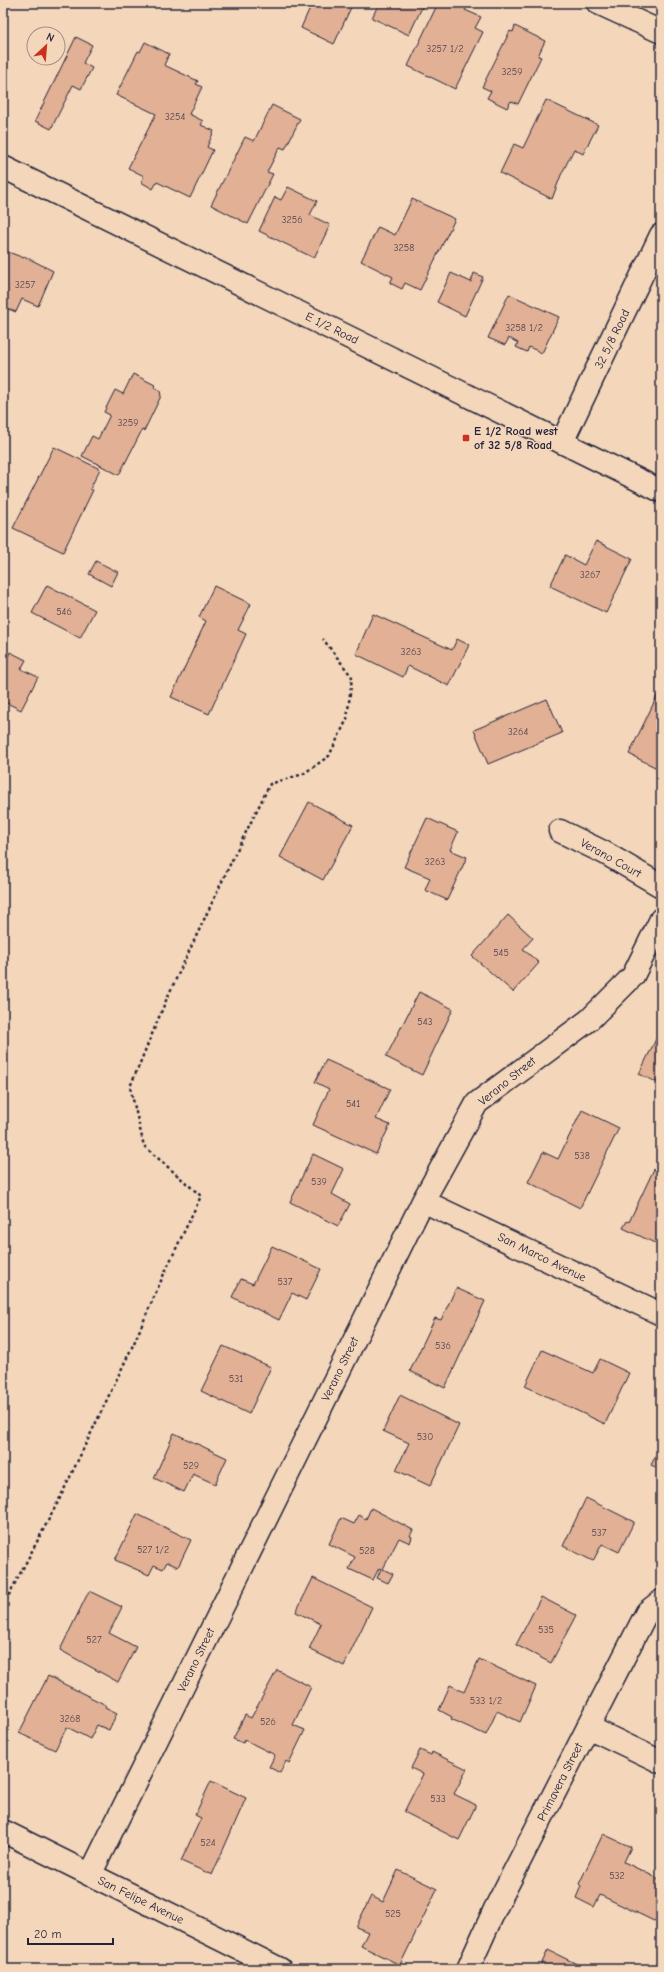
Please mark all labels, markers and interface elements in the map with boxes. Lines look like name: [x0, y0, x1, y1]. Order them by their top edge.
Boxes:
north arrow: [26, 26, 66, 66]
text: N: [44, 30, 56, 45]
house number: 3257 1/2: [426, 43, 464, 55]
house number: 3259: [501, 66, 523, 78]
house number: 3254: [165, 111, 185, 123]
house number: 3256: [281, 214, 303, 226]
house number: 3258: [394, 242, 414, 254]
house number: 3257: [15, 279, 35, 291]
street label: 32 5/8 Road: [592, 307, 632, 371]
street label: E 1/2 Road: [303, 309, 361, 347]
house number: 3258 1/2: [505, 322, 543, 334]
house number: 3259: [117, 417, 139, 429]
place label: E 1/2 Road west of 32 5/8 Road: [474, 424, 559, 452]
marker: E 1/2 Road west of 32 5/8 Road: [461, 433, 471, 443]
house number: 3267: [580, 569, 600, 581]
house number: 546: [56, 606, 72, 618]
house number: 3263: [401, 646, 421, 658]
house number: 3264: [508, 726, 528, 738]
street label: Verano Court: [578, 836, 644, 881]
house number: 3263: [425, 856, 445, 868]
house number: 545: [493, 947, 509, 959]
house number: 543: [417, 1016, 433, 1028]
street label: Verano Street: [476, 1053, 539, 1108]
house number: 541: [346, 1098, 360, 1110]
house number: 538: [574, 1150, 590, 1162]
house number: 539: [311, 1176, 327, 1188]
street label: San Marco Avenue: [495, 1229, 589, 1285]
house number: 537: [277, 1276, 293, 1288]
street label: Verano Street: [318, 1334, 362, 1403]
house number: 536: [435, 1340, 451, 1352]
house number: 531: [229, 1373, 243, 1385]
house number: 530: [417, 1431, 433, 1443]
house number: 529: [183, 1460, 199, 1472]
house number: 537: [591, 1527, 607, 1539]
house number: 527 1/2: [137, 1544, 169, 1556]
house number: 528: [359, 1545, 375, 1557]
house number: 535: [538, 1624, 554, 1636]
street label: Verano Street: [174, 1625, 218, 1694]
house number: 527: [86, 1634, 102, 1646]
house number: 533 1/2: [470, 1695, 502, 1707]
house number: 3268: [60, 1713, 80, 1725]
house number: 526: [260, 1716, 276, 1728]
street label: Primavera Street: [534, 1740, 586, 1823]
house number: 533: [430, 1793, 446, 1805]
house number: 524: [200, 1837, 216, 1849]
house number: 532: [609, 1870, 625, 1882]
street label: San Felipe Avenue: [96, 1873, 186, 1927]
house number: 525: [385, 1908, 401, 1920]
scale bar: [28, 1920, 113, 1946]
text: 20 m: [34, 1927, 62, 1941]

